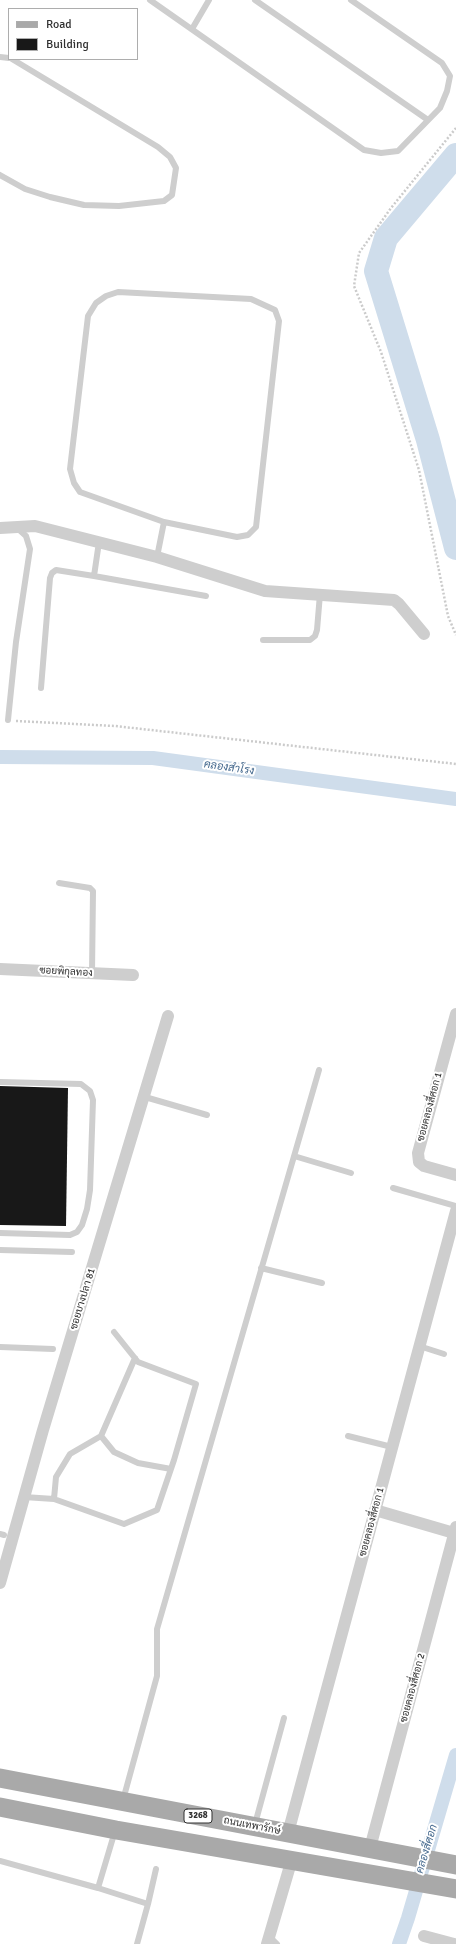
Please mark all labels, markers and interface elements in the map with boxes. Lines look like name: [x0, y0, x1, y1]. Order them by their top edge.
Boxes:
legend: [8, 8, 138, 60]
text: Road: [46, 17, 72, 32]
text: Building: [46, 37, 89, 52]
water label: คลองสำโรง: [203, 758, 255, 778]
street label: ซอยพิกุลทอง: [39, 965, 93, 979]
street label: ซอยคลองสี่ศอก 1: [415, 1071, 445, 1143]
street label: ซอยบางปลา 81: [68, 1267, 98, 1331]
street label: ซอยคลองสี่ศอก 1: [357, 1486, 387, 1558]
street label: ซอยคลองสี่ศอก 2: [398, 1652, 428, 1724]
road number: 3268: [184, 1809, 212, 1823]
street label: ถนนเทพารักษ์: [223, 1815, 281, 1837]
water label: คลองสี่ศอก: [413, 1823, 441, 1875]

